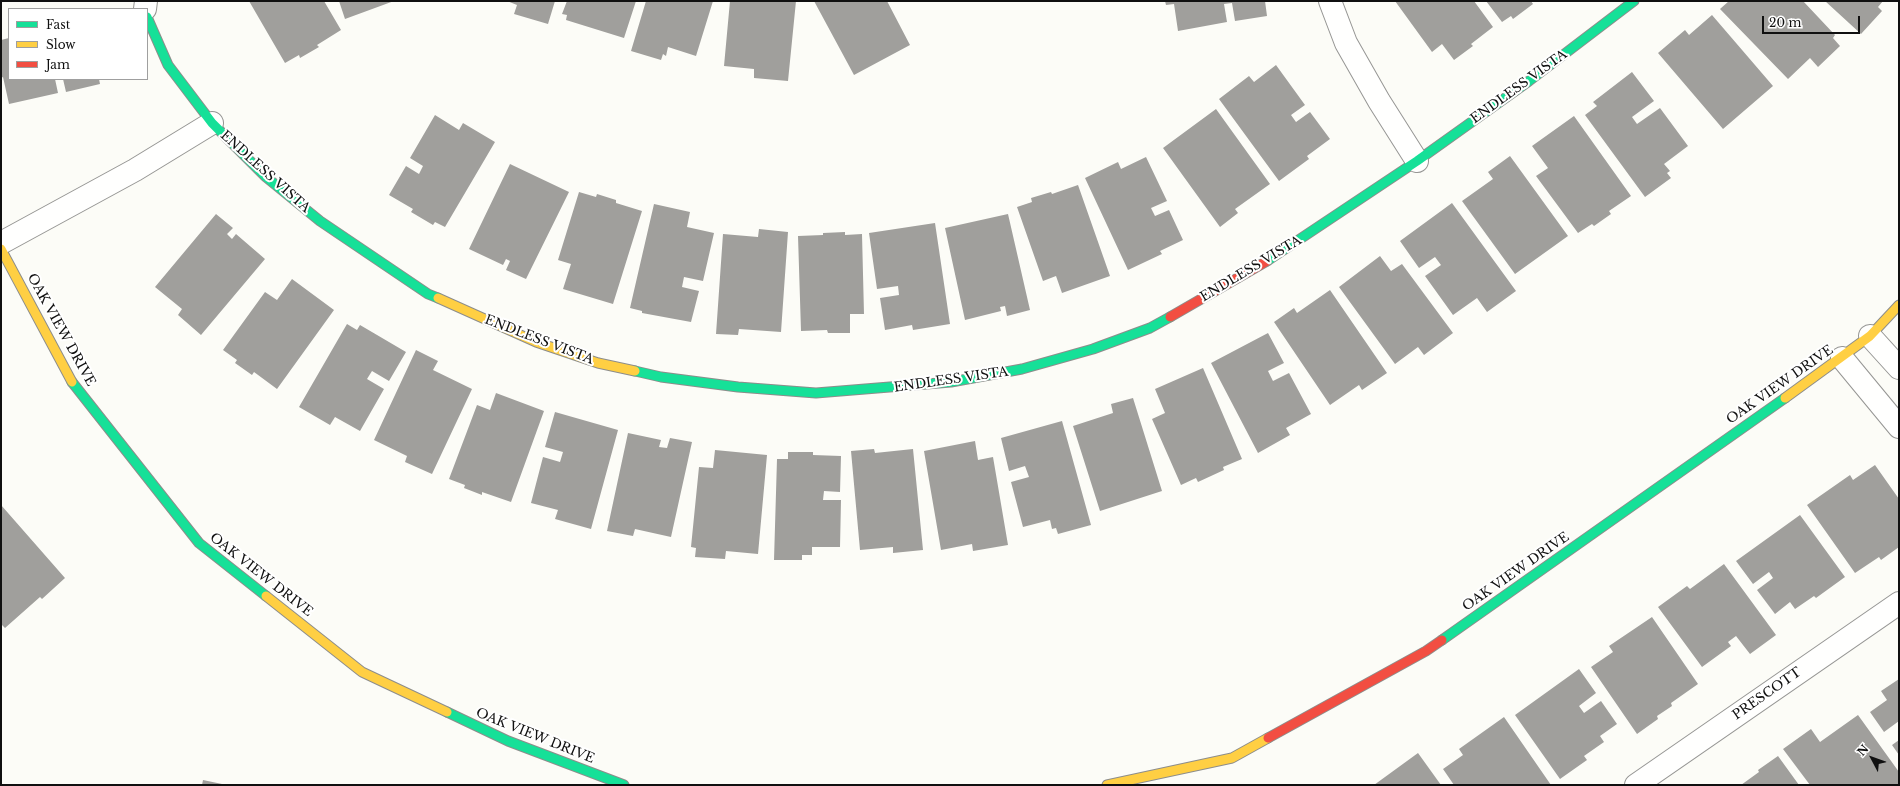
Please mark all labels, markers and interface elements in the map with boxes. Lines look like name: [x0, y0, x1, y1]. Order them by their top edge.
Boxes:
legend: [8, 8, 148, 80]
scale bar: [1764, 8, 1862, 34]
text: 20 m: [1769, 15, 1801, 30]
text: Fast: [46, 17, 70, 32]
text: Slow: [46, 37, 75, 52]
street label: ENDLESS VISTA: [1468, 47, 1570, 127]
text: Jam: [46, 57, 70, 72]
street label: ENDLESS VISTA: [217, 128, 313, 216]
street label: ENDLESS VISTA: [1198, 233, 1304, 305]
street label: OAK VIEW DRIVE: [24, 271, 98, 389]
street label: ENDLESS VISTA: [482, 312, 596, 368]
street label: OAK VIEW DRIVE: [1724, 342, 1836, 428]
street label: ENDLESS VISTA: [893, 364, 1009, 396]
street label: OAK VIEW DRIVE: [1460, 529, 1572, 615]
street label: OAK VIEW DRIVE: [206, 530, 316, 620]
street label: PRESCOTT: [1730, 665, 1804, 723]
street label: OAK VIEW DRIVE: [473, 705, 597, 767]
north arrow: [1852, 738, 1892, 778]
text: N: [1854, 742, 1872, 759]

